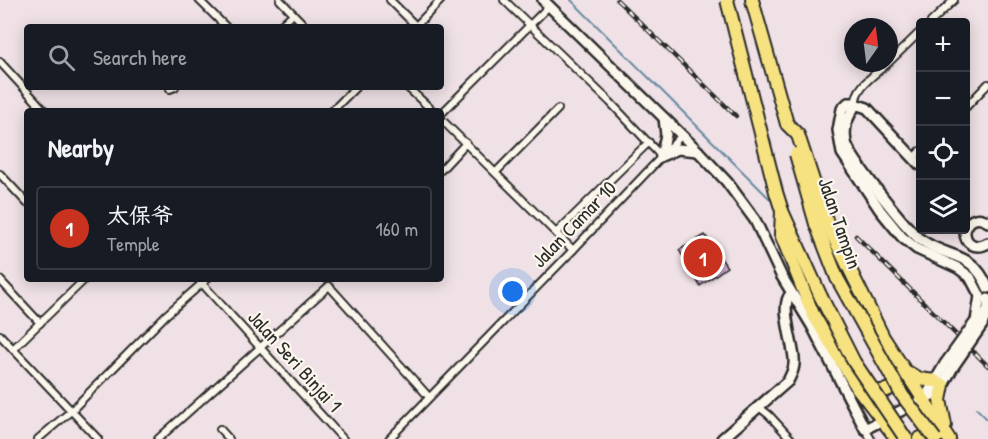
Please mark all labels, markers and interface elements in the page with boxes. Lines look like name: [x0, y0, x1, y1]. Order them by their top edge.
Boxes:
north arrow: [844, 18, 898, 72]
map controls: [916, 18, 970, 234]
button: +: [916, 18, 970, 72]
search box: [24, 24, 444, 90]
icon: search: [45, 41, 78, 74]
text: Search here: [93, 42, 187, 72]
button: −: [916, 72, 970, 126]
button: locate: [916, 126, 970, 180]
text: Nearby: [48, 130, 114, 165]
street label: Jalan Camar 10: [525, 174, 622, 273]
street label: Jalan Tampin: [812, 174, 869, 272]
button: layers: [916, 180, 970, 234]
text: 太保爷: [107, 200, 173, 230]
text: 1: [66, 215, 73, 242]
text: 160 m: [376, 215, 418, 242]
text: Temple: [107, 230, 160, 257]
pin: 1: [684, 236, 722, 280]
your location: [498, 277, 527, 306]
street label: Jalan Seri Binjai 1: [242, 304, 348, 417]

